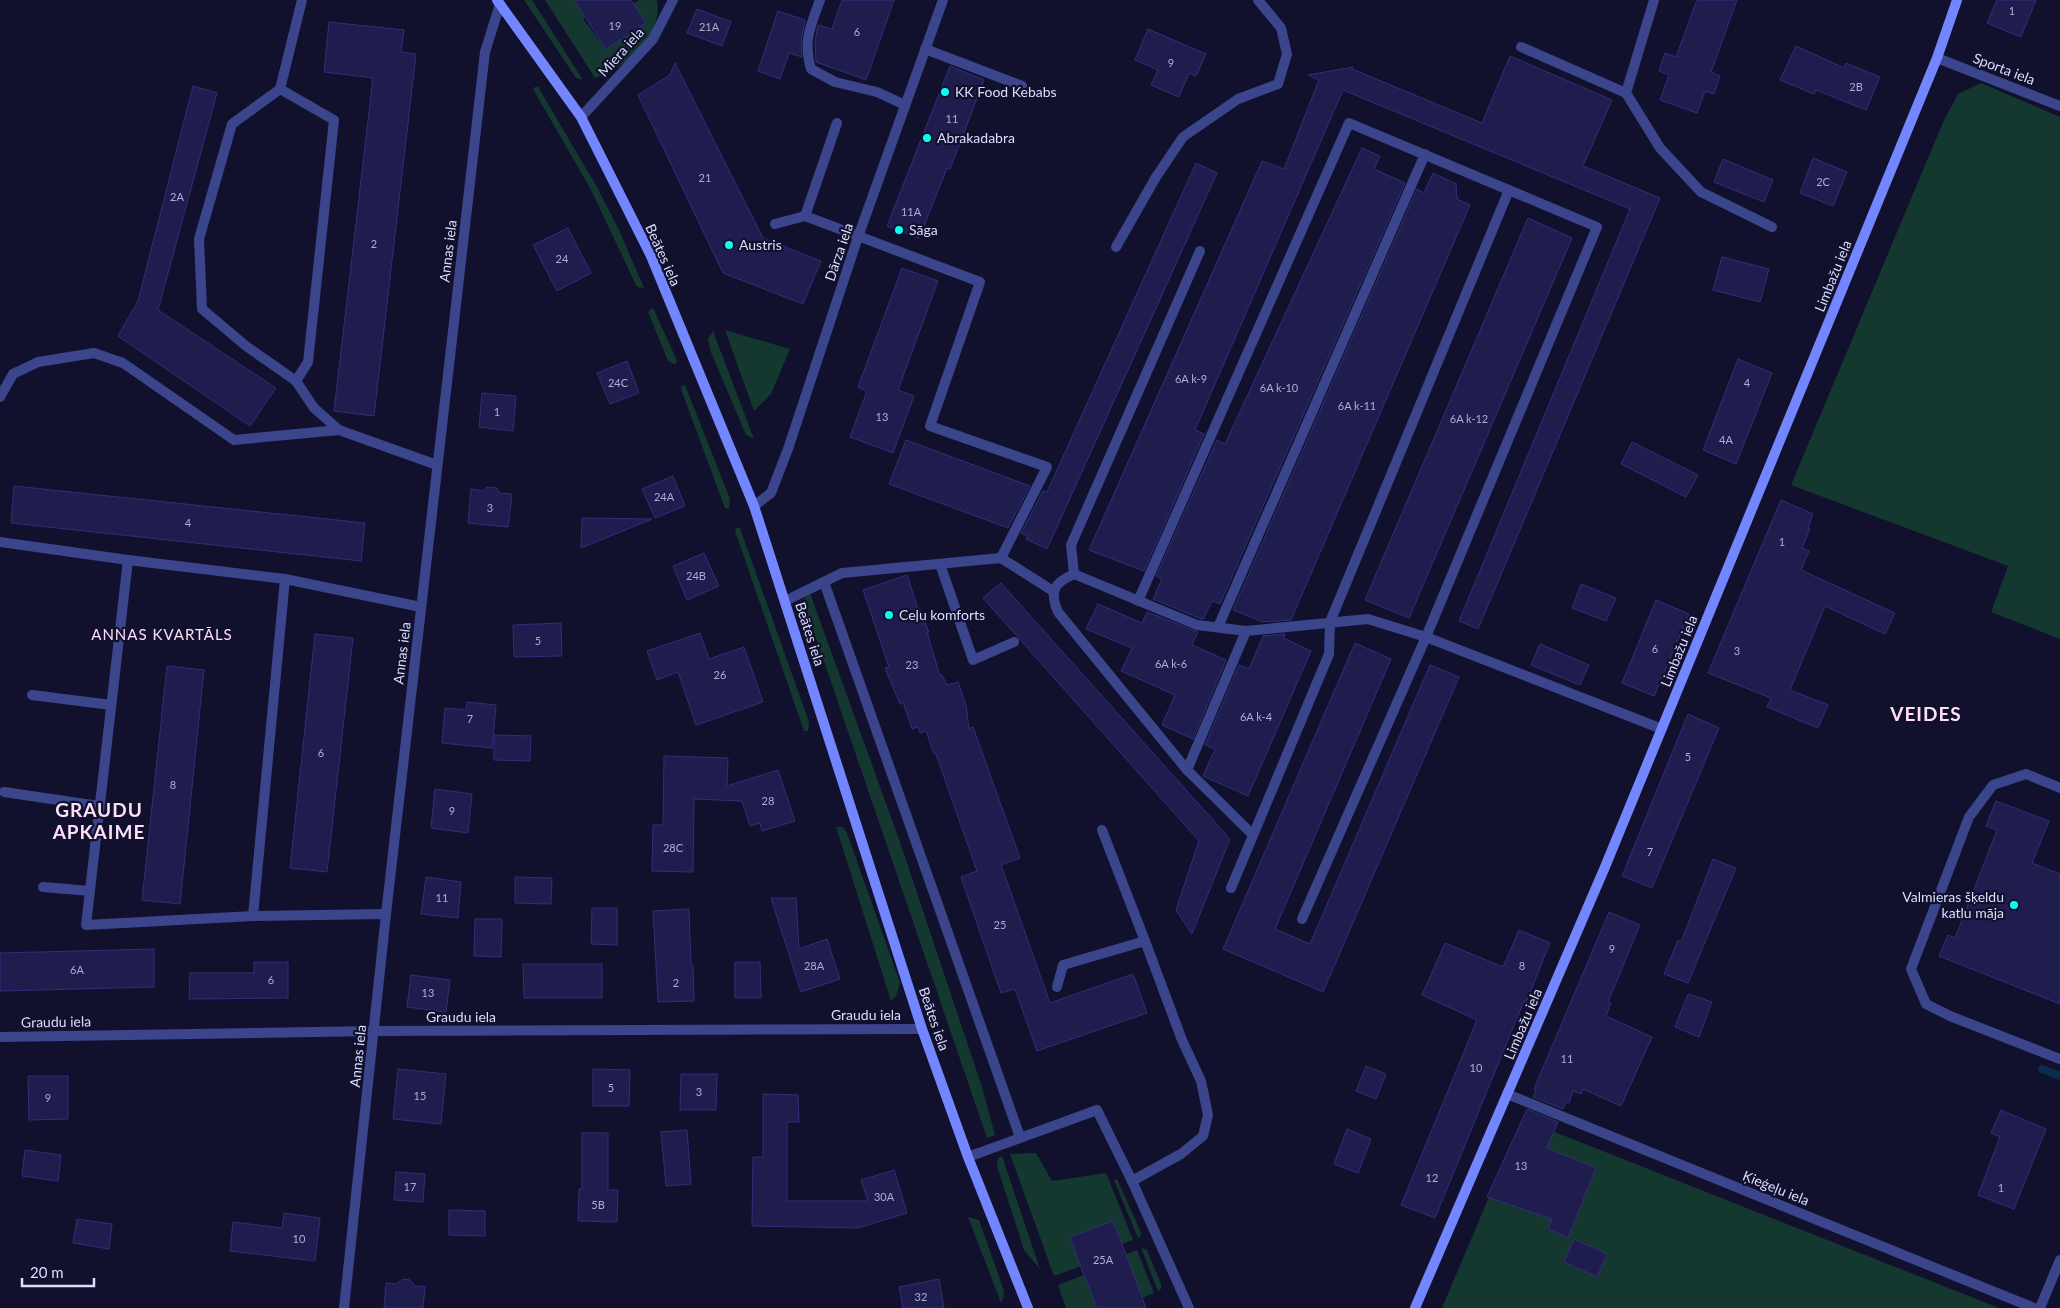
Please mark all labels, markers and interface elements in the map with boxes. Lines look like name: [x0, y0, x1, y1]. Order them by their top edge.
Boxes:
house number: 1: [2009, 4, 2015, 17]
house number: 19: [609, 19, 621, 32]
house number: 21A: [699, 20, 720, 33]
street label: Miera iela: [594, 24, 647, 80]
house number: 6: [854, 25, 860, 38]
street label: Sporta iela: [1971, 49, 2038, 88]
house number: 9: [1168, 56, 1174, 69]
house number: 2B: [1849, 80, 1863, 93]
place label: KK Food Kebabs: [955, 83, 1057, 100]
marker: KK Food Kebabs: [939, 86, 951, 98]
house number: 11: [946, 112, 958, 125]
place label: Abrakadabra: [937, 129, 1015, 146]
marker: Abrakadabra: [921, 132, 933, 144]
house number: 21: [699, 171, 711, 184]
house number: 2C: [1816, 175, 1831, 188]
house number: 2A: [170, 190, 184, 203]
house number: 11A: [901, 205, 922, 218]
street label: Annas iela: [435, 219, 460, 283]
street label: Dārza iela: [821, 220, 856, 283]
street label: Beātes iela: [642, 221, 685, 289]
place label: Sāga: [909, 221, 938, 238]
marker: Sāga: [893, 224, 905, 236]
place label: Austris: [739, 236, 782, 253]
house number: 2: [371, 237, 377, 250]
street label: Limbažu iela: [1810, 238, 1855, 314]
marker: Austris: [723, 239, 735, 251]
house number: 24: [556, 252, 569, 265]
house number: 6A k-9: [1175, 372, 1207, 385]
house number: 24C: [608, 376, 629, 389]
house number: 4: [1744, 376, 1751, 389]
house number: 6A k-10: [1260, 381, 1299, 394]
house number: 6A k-11: [1338, 399, 1376, 412]
house number: 1: [494, 405, 500, 418]
house number: 13: [876, 410, 888, 423]
house number: 6A k-12: [1450, 412, 1488, 425]
house number: 4A: [1719, 433, 1733, 446]
house number: 24A: [654, 490, 675, 503]
house number: 3: [487, 501, 493, 514]
house number: 4: [185, 516, 192, 529]
house number: 1: [1779, 535, 1785, 548]
house number: 24B: [686, 569, 706, 582]
street label: Beātes iela: [792, 600, 829, 668]
place label: Ceļu komforts: [899, 606, 985, 623]
marker: Ceļu komforts: [883, 609, 895, 621]
street label: Limbažu iela: [1656, 613, 1701, 689]
street label: Annas iela: [389, 621, 414, 685]
district label: ANNAS KVARTĀLS: [91, 625, 233, 643]
house number: 5: [535, 634, 541, 647]
house number: 6: [1652, 642, 1658, 655]
house number: 3: [1734, 644, 1740, 657]
house number: 6A k-6: [1155, 657, 1187, 670]
house number: 23: [906, 658, 918, 671]
house number: 26: [714, 668, 726, 681]
district label: VEIDES: [1889, 702, 1962, 725]
house number: 6A k-4: [1240, 710, 1273, 723]
house number: 7: [467, 712, 473, 725]
house number: 6: [318, 746, 324, 759]
house number: 5: [1685, 750, 1691, 763]
house number: 8: [170, 778, 176, 791]
house number: 28: [762, 794, 774, 807]
district label: GRAUDU APKAIME: [52, 798, 145, 843]
house number: 9: [449, 804, 455, 817]
house number: 28C: [663, 841, 684, 854]
house number: 7: [1647, 845, 1653, 858]
place label: Valmieras šķeldu katlu māja: [1902, 888, 2004, 921]
house number: 11: [436, 891, 448, 904]
marker: Valmieras šķeldu katlu māja: [2008, 899, 2020, 911]
house number: 25: [994, 918, 1006, 931]
house number: 9: [1609, 942, 1615, 955]
house number: 28A: [804, 959, 825, 972]
house number: 8: [1519, 959, 1525, 972]
house number: 6A: [70, 963, 84, 976]
house number: 6: [268, 973, 274, 986]
house number: 2: [673, 976, 679, 989]
street label: Beātes iela: [916, 985, 953, 1053]
house number: 13: [422, 986, 434, 999]
street label: Limbažu iela: [1500, 986, 1545, 1062]
street label: Graudu iela: [831, 1006, 901, 1023]
street label: Graudu iela: [426, 1008, 496, 1025]
street label: Graudu iela: [21, 1012, 91, 1031]
street label: Annas iela: [346, 1024, 369, 1088]
house number: 11: [1561, 1052, 1573, 1065]
house number: 10: [1470, 1061, 1483, 1074]
house number: 5: [608, 1081, 614, 1094]
house number: 3: [696, 1085, 702, 1098]
house number: 15: [414, 1089, 426, 1102]
house number: 9: [45, 1091, 51, 1104]
house number: 13: [1515, 1159, 1527, 1172]
street label: Ķieģeļu iela: [1740, 1166, 1812, 1209]
house number: 12: [1426, 1171, 1438, 1184]
house number: 17: [404, 1180, 416, 1193]
house number: 1: [1998, 1181, 2004, 1194]
house number: 30A: [874, 1190, 895, 1203]
house number: 5B: [591, 1198, 605, 1211]
house number: 10: [293, 1232, 306, 1245]
house number: 25A: [1093, 1253, 1114, 1266]
scale bar: [22, 1256, 95, 1288]
text: 20 m: [30, 1263, 64, 1281]
house number: 32: [915, 1290, 927, 1303]

